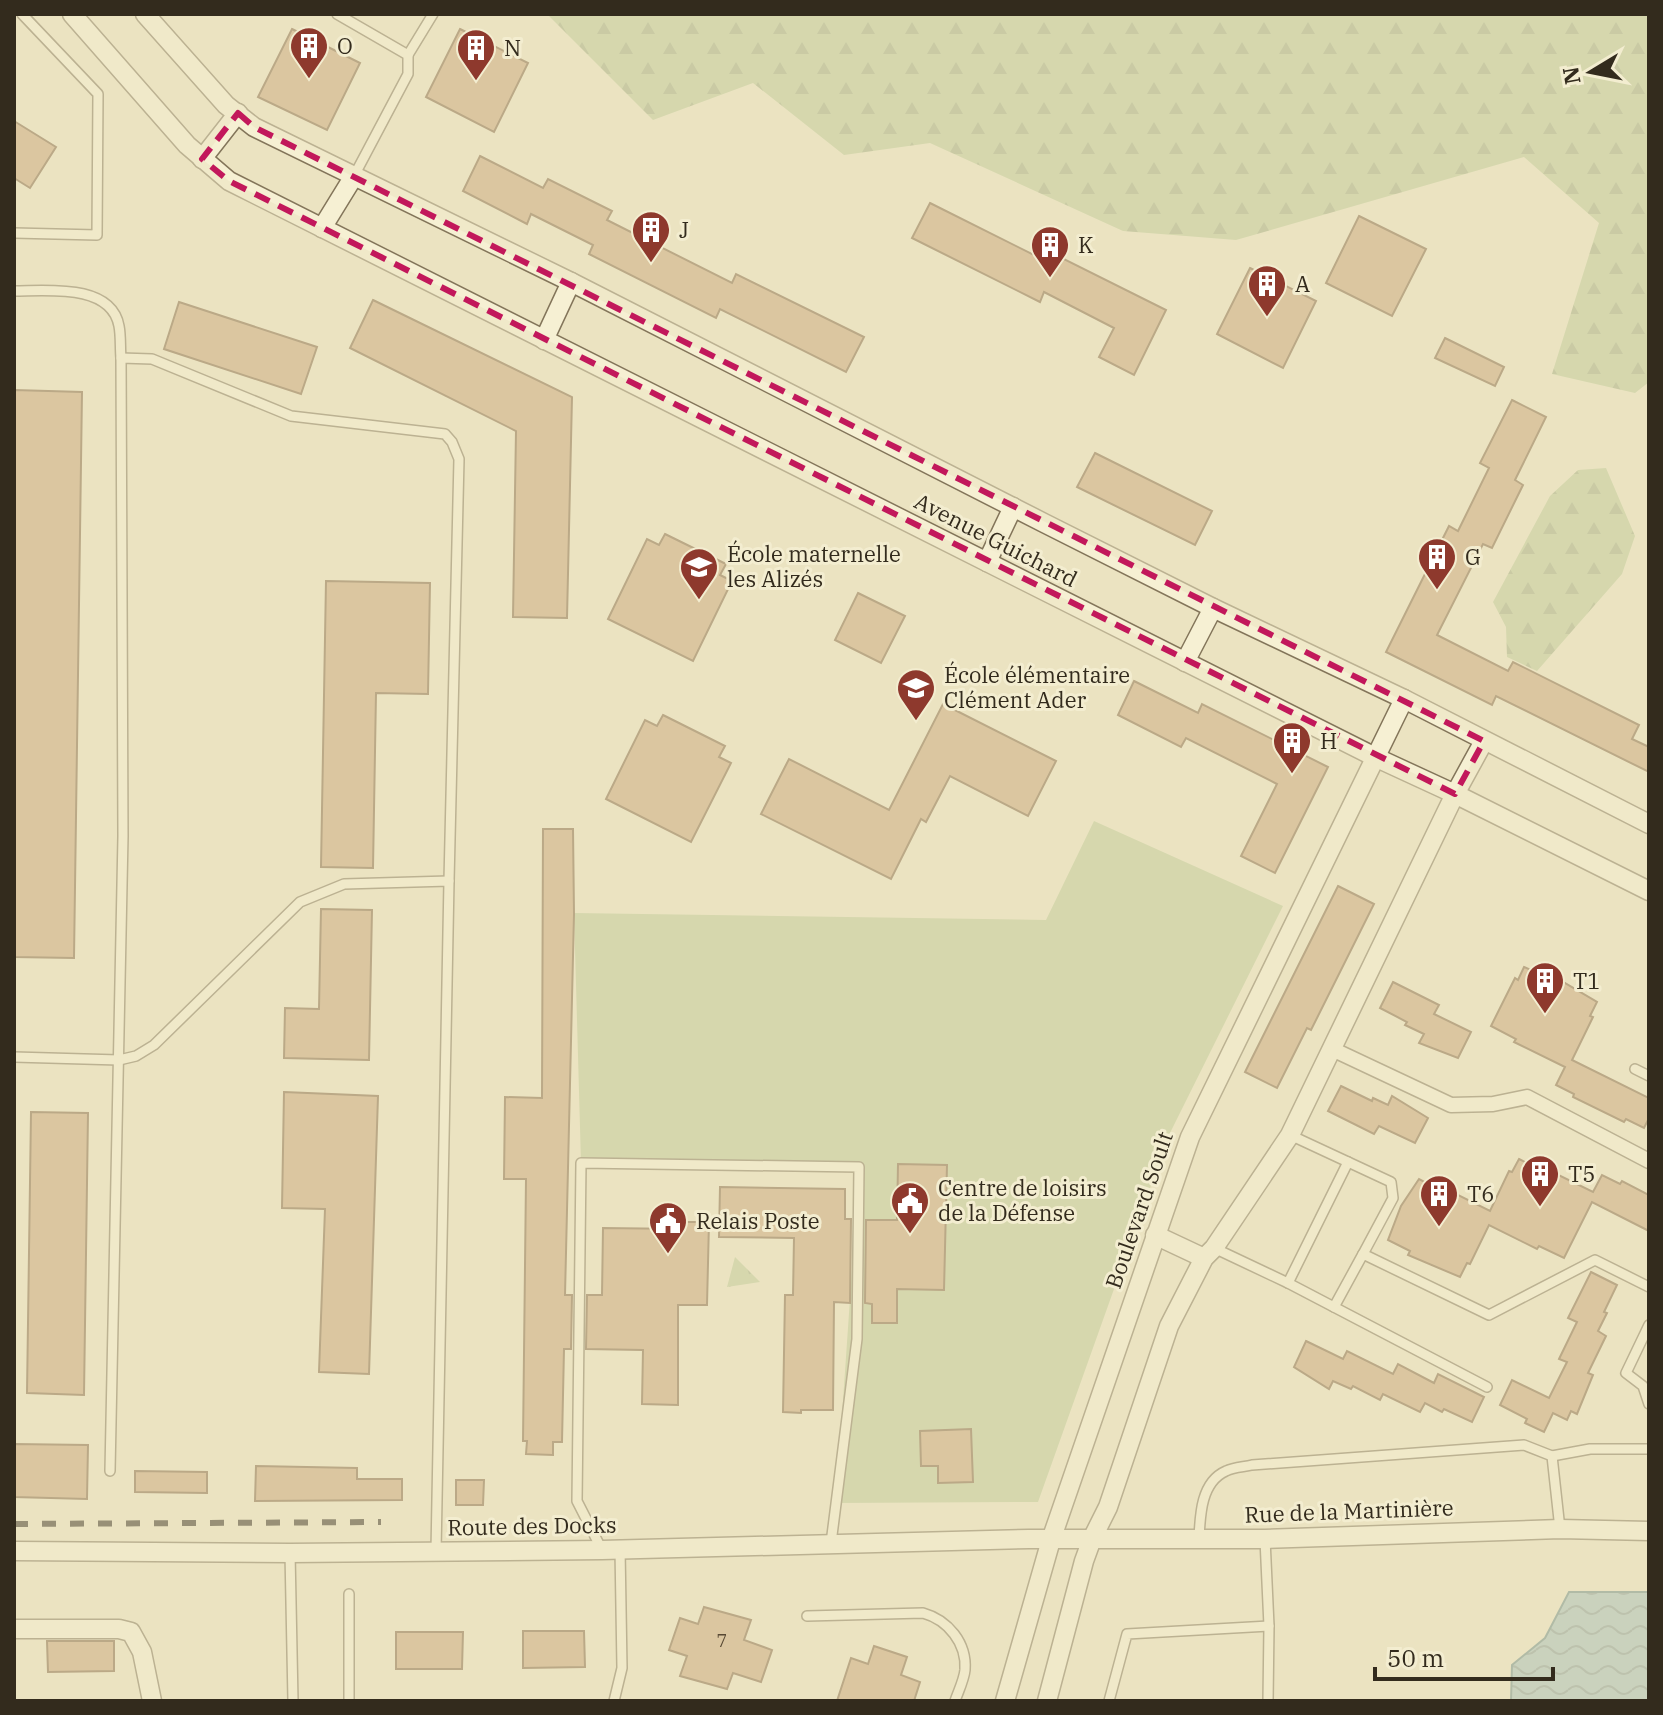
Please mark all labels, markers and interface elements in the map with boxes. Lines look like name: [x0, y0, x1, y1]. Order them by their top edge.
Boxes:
building icon: O: [288, 25, 330, 80]
building icon: N: [455, 27, 497, 82]
place label: O: [337, 31, 353, 60]
north arrow: [1551, 32, 1631, 112]
place label: N: [504, 33, 521, 62]
text: N: [1555, 64, 1587, 87]
building icon: J: [630, 209, 672, 264]
place label: J: [679, 215, 689, 244]
building icon: K: [1029, 224, 1071, 279]
place label: K: [1078, 230, 1094, 259]
building icon: A: [1246, 263, 1288, 318]
place label: A: [1295, 269, 1310, 298]
street label: Avenue Guichard: [910, 486, 1083, 593]
building icon: G: [1416, 536, 1458, 591]
place label: École maternelle les Alizés: [727, 539, 901, 593]
place label: G: [1465, 542, 1481, 571]
school or university icon: École maternelle les Alizés: [678, 546, 720, 601]
place label: École élémentaire Clément Ader: [944, 660, 1130, 714]
school or university icon: École élémentaire Clément Ader: [895, 667, 937, 722]
building icon: H: [1271, 720, 1313, 775]
place label: H: [1320, 726, 1337, 755]
building icon: T1: [1524, 960, 1566, 1015]
place label: T1: [1573, 966, 1601, 995]
street label: Boulevard Soult: [1098, 1127, 1179, 1292]
building icon: T5: [1519, 1153, 1561, 1208]
place label: T5: [1568, 1159, 1596, 1188]
place label: Centre de loisirs de la Défense: [938, 1173, 1107, 1227]
building icon: T6: [1418, 1173, 1460, 1228]
place label: T6: [1467, 1179, 1495, 1208]
public building icon: Centre de loisirs de la Défense: [889, 1180, 931, 1235]
public building icon: Relais Poste: [647, 1200, 689, 1255]
place label: Relais Poste: [696, 1206, 820, 1235]
street label: Rue de la Martinière: [1244, 1492, 1454, 1529]
street label: Route des Docks: [447, 1510, 617, 1541]
house number: 7: [717, 1629, 727, 1652]
scale bar: [1375, 1631, 1553, 1681]
text: 50 m: [1387, 1642, 1444, 1674]

